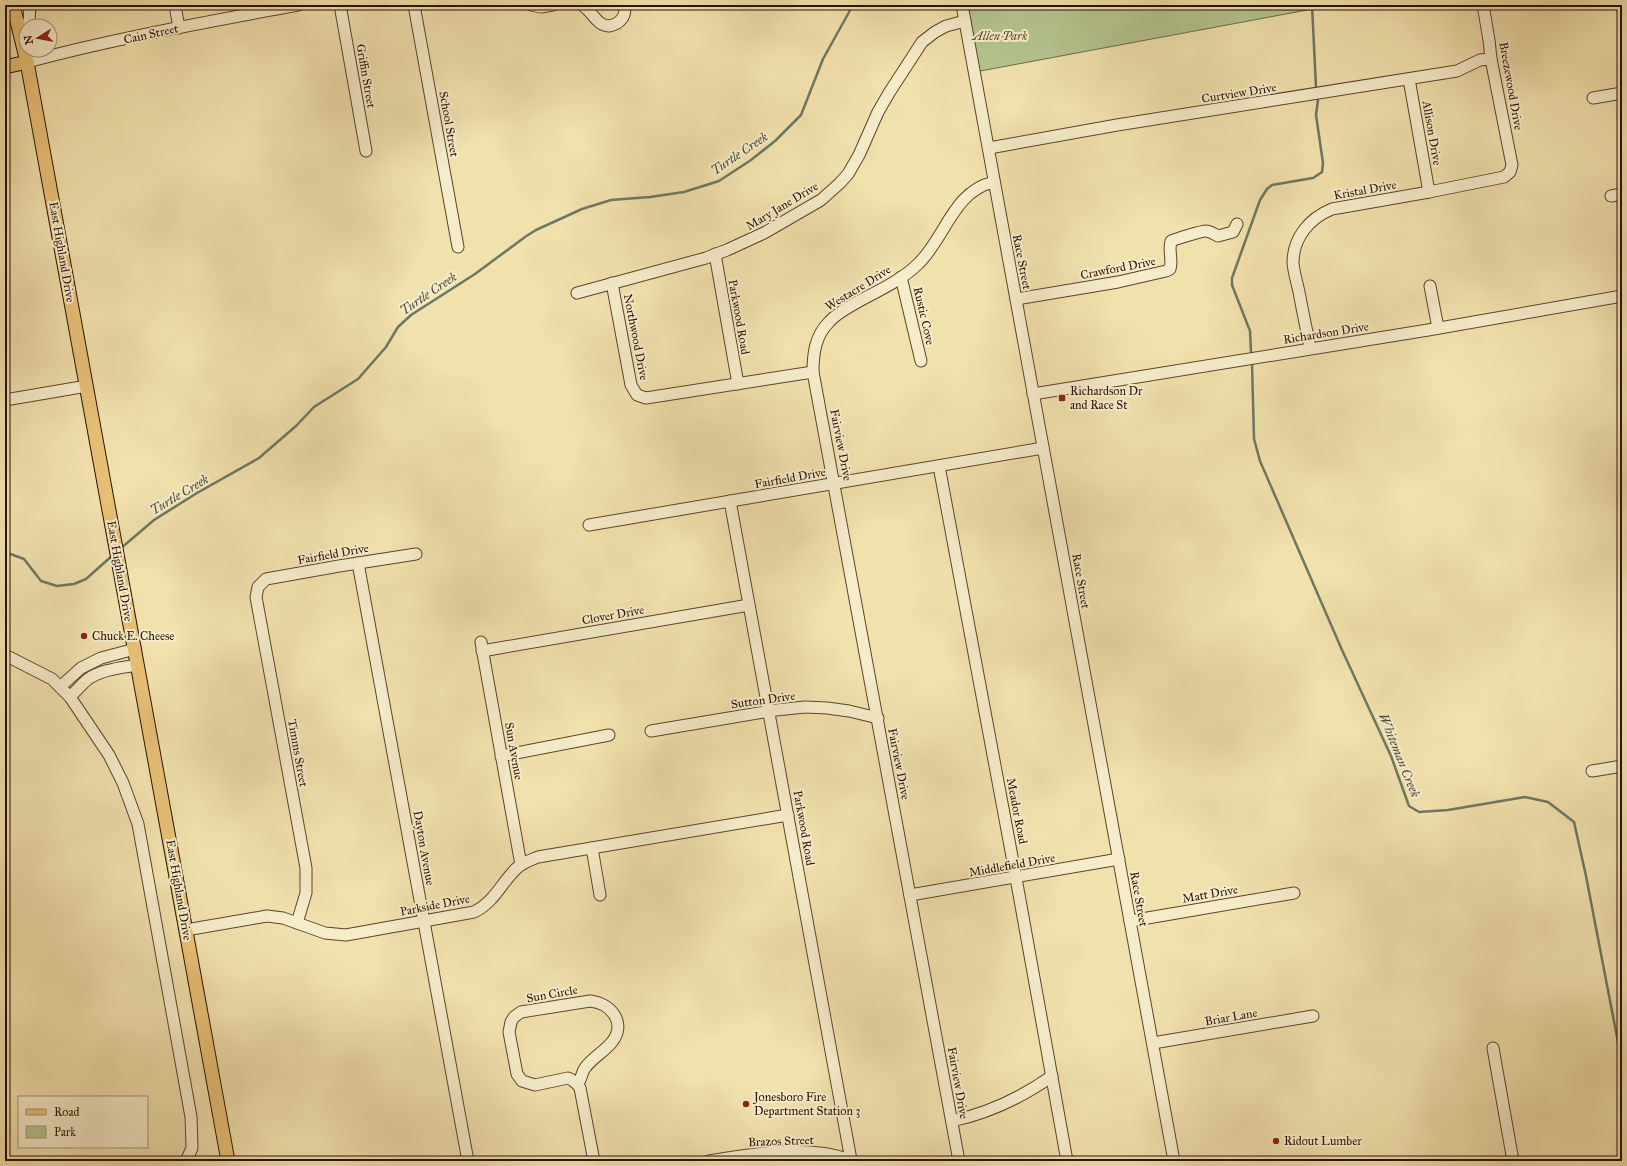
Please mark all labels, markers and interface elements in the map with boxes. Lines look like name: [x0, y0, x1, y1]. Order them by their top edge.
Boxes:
north arrow: [18, 18, 58, 58]
street label: Cain Street: [122, 21, 180, 47]
park label: Allen Park: [971, 29, 1028, 43]
text: N: [21, 33, 36, 46]
street label: Breezewood Drive: [1496, 41, 1526, 131]
street label: Griffin Street: [353, 43, 379, 110]
street label: Curtview Drive: [1201, 80, 1277, 106]
street label: School Street: [436, 90, 462, 159]
street label: Allison Drive: [1419, 99, 1445, 166]
water label: Turtle Creek: [708, 129, 771, 179]
street label: Kristal Drive: [1332, 178, 1398, 202]
street label: Mary Jane Drive: [743, 179, 821, 234]
street label: East Highland Drive: [45, 201, 78, 304]
street label: Race Street: [1010, 233, 1034, 292]
street label: Crawford Drive: [1079, 254, 1157, 282]
street label: Westacre Drive: [823, 262, 893, 314]
water label: Turtle Creek: [397, 269, 460, 319]
street label: Parkwood Road: [726, 278, 752, 356]
street label: Rustic Cove: [911, 286, 937, 346]
street label: Northwood Drive: [621, 293, 651, 381]
street label: Richardson Drive: [1282, 319, 1370, 347]
place label: Richardson Dr and Race St: [1070, 384, 1143, 412]
marker: Richardson Dr and Race St: [1057, 393, 1067, 403]
street label: Fairview Drive: [827, 408, 855, 482]
street label: Fairfield Drive: [753, 465, 827, 491]
water label: Turtle Creek: [147, 471, 212, 519]
street label: East Highland Drive: [103, 520, 136, 623]
street label: Fairfield Drive: [296, 541, 370, 567]
street label: Race Street: [1069, 552, 1093, 611]
street label: Clover Drive: [581, 603, 645, 627]
place label: Chuck E. Cheese: [92, 629, 174, 643]
marker: Chuck E. Cheese: [79, 631, 89, 641]
street label: Sutton Drive: [730, 689, 796, 711]
water label: Whiteman Creek: [1375, 711, 1423, 800]
street label: Timms Street: [285, 718, 311, 789]
street label: Sun Avenue: [502, 721, 526, 781]
street label: Fairview Drive: [885, 727, 913, 801]
street label: Meador Road: [1004, 777, 1030, 845]
street label: Parkwood Road: [791, 789, 817, 867]
street label: Dayton Avenue: [411, 810, 437, 886]
street label: East Highland Drive: [162, 839, 195, 942]
street label: Middlefield Drive: [968, 851, 1056, 879]
street label: Race Street: [1127, 870, 1151, 929]
street label: Matt Drive: [1181, 882, 1239, 906]
street label: Parkside Drive: [399, 891, 471, 919]
street label: Sun Circle: [525, 983, 579, 1005]
street label: Briar Lane: [1204, 1005, 1258, 1029]
street label: Fairview Drive: [945, 1046, 971, 1120]
place label: Jonesboro Fire Department Station 3: [752, 1090, 861, 1118]
legend: [18, 1096, 148, 1148]
marker: Jonesboro Fire Department Station 3: [741, 1099, 751, 1109]
text: Road: [54, 1105, 80, 1119]
text: Park: [54, 1125, 76, 1139]
street label: Brazos Street: [748, 1133, 815, 1149]
place label: Ridout Lumber: [1284, 1134, 1362, 1148]
marker: Ridout Lumber: [1271, 1136, 1281, 1146]

